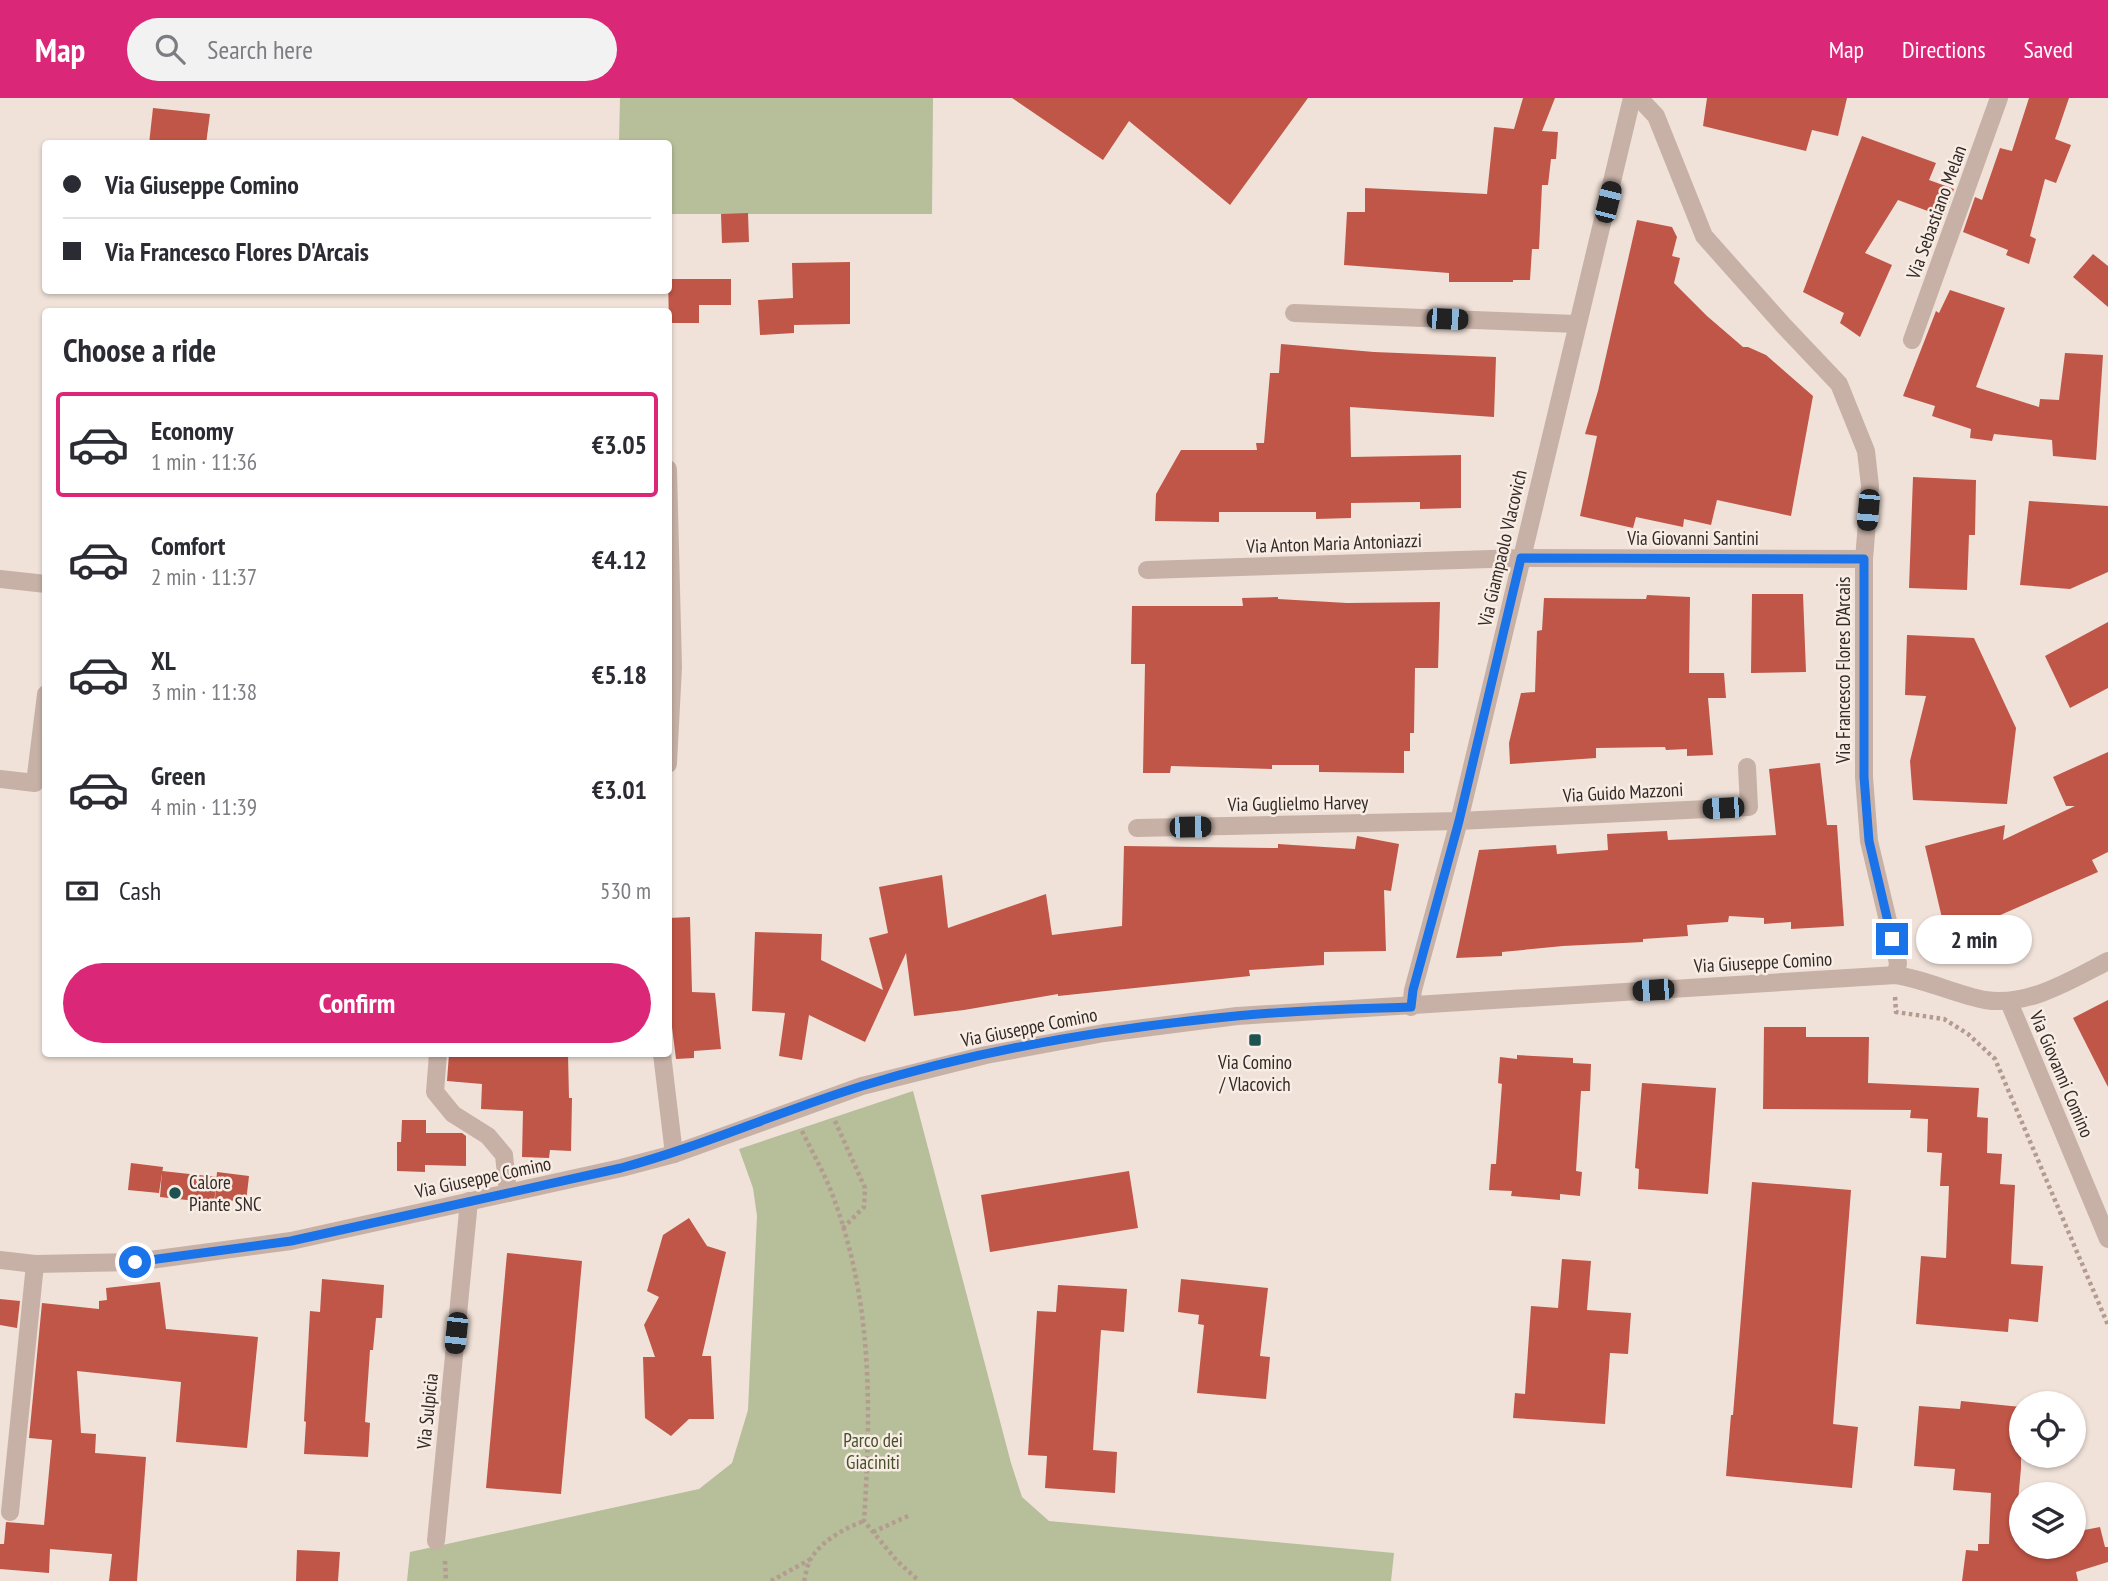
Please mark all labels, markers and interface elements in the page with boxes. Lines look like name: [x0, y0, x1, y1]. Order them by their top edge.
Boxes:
search box: [127, 18, 617, 81]
text: Map: [35, 28, 85, 71]
icon: search: [151, 30, 189, 68]
text: Search here: [207, 33, 313, 66]
text: Map: [1829, 34, 1864, 65]
text: Directions: [1902, 34, 1986, 65]
text: Saved: [2024, 34, 2073, 65]
street label: Via Sebastiano Melan: [1900, 142, 1971, 283]
text: Via Giuseppe Comino: [105, 168, 299, 201]
car: [1593, 179, 1624, 225]
text: Via Francesco Flores D'Arcais: [105, 235, 369, 268]
car: [1426, 308, 1469, 330]
text: Choose a ride: [63, 329, 216, 371]
icon: car: [67, 413, 130, 476]
text: Economy: [151, 414, 233, 447]
text: €3.05: [592, 428, 647, 461]
text: 1 min · 11:36: [151, 447, 257, 476]
street label: Via Giampaolo Vlacovich: [1472, 467, 1532, 630]
car: [1856, 488, 1881, 532]
street label: Via Giovanni Santini: [1626, 526, 1759, 550]
icon: car: [67, 528, 130, 591]
street label: Via Anton Maria Antoniazzi: [1245, 528, 1422, 558]
text: Comfort: [151, 529, 225, 562]
text: €4.12: [592, 543, 647, 576]
text: 2 min · 11:37: [151, 562, 257, 591]
street label: Via Francesco Flores D'Arcais: [1831, 577, 1855, 764]
icon: car: [67, 643, 130, 706]
text: XL: [151, 644, 176, 677]
text: €5.18: [592, 658, 647, 691]
text: 3 min · 11:38: [151, 677, 257, 706]
icon: car: [67, 758, 130, 821]
text: Green: [151, 759, 206, 792]
text: €3.01: [592, 773, 647, 806]
street label: Via Guido Mazzoni: [1561, 777, 1684, 807]
street label: Via Guglielmo Harvey: [1226, 790, 1369, 816]
text: 4 min · 11:39: [151, 792, 257, 821]
car: [1702, 796, 1745, 820]
car: [1169, 816, 1212, 838]
icon: cash: [63, 872, 101, 910]
text: Cash: [119, 874, 161, 907]
text: 530 m: [600, 876, 651, 905]
callout: 2 min: [1916, 914, 2032, 964]
route end: [1876, 923, 1908, 955]
text: 2 min: [1951, 925, 1997, 954]
street label: Via Giuseppe Comino: [1692, 946, 1833, 978]
button: Confirm: [63, 963, 651, 1043]
car: [1632, 978, 1675, 1002]
street label: Via Giuseppe Comino: [958, 1002, 1099, 1052]
street label: Via Giovanni Comino: [2024, 1006, 2099, 1141]
marker: Via Comino / Vlacovich: [1247, 1032, 1263, 1048]
place label: Via Comino / Vlacovich: [1217, 1050, 1292, 1096]
street label: Via Giuseppe Comino: [412, 1151, 553, 1203]
place label: Calore Piante SNC: [189, 1170, 262, 1216]
marker: Calore Piante SNC: [167, 1185, 183, 1201]
route start: [119, 1246, 151, 1278]
car: [444, 1311, 469, 1355]
street label: Via Sulpicia: [411, 1372, 443, 1451]
map controls: [2009, 1391, 2086, 1559]
button: locate: [2009, 1391, 2086, 1468]
park label: Parco dei Giaciniti: [843, 1428, 903, 1474]
button: layers: [2009, 1482, 2086, 1559]

